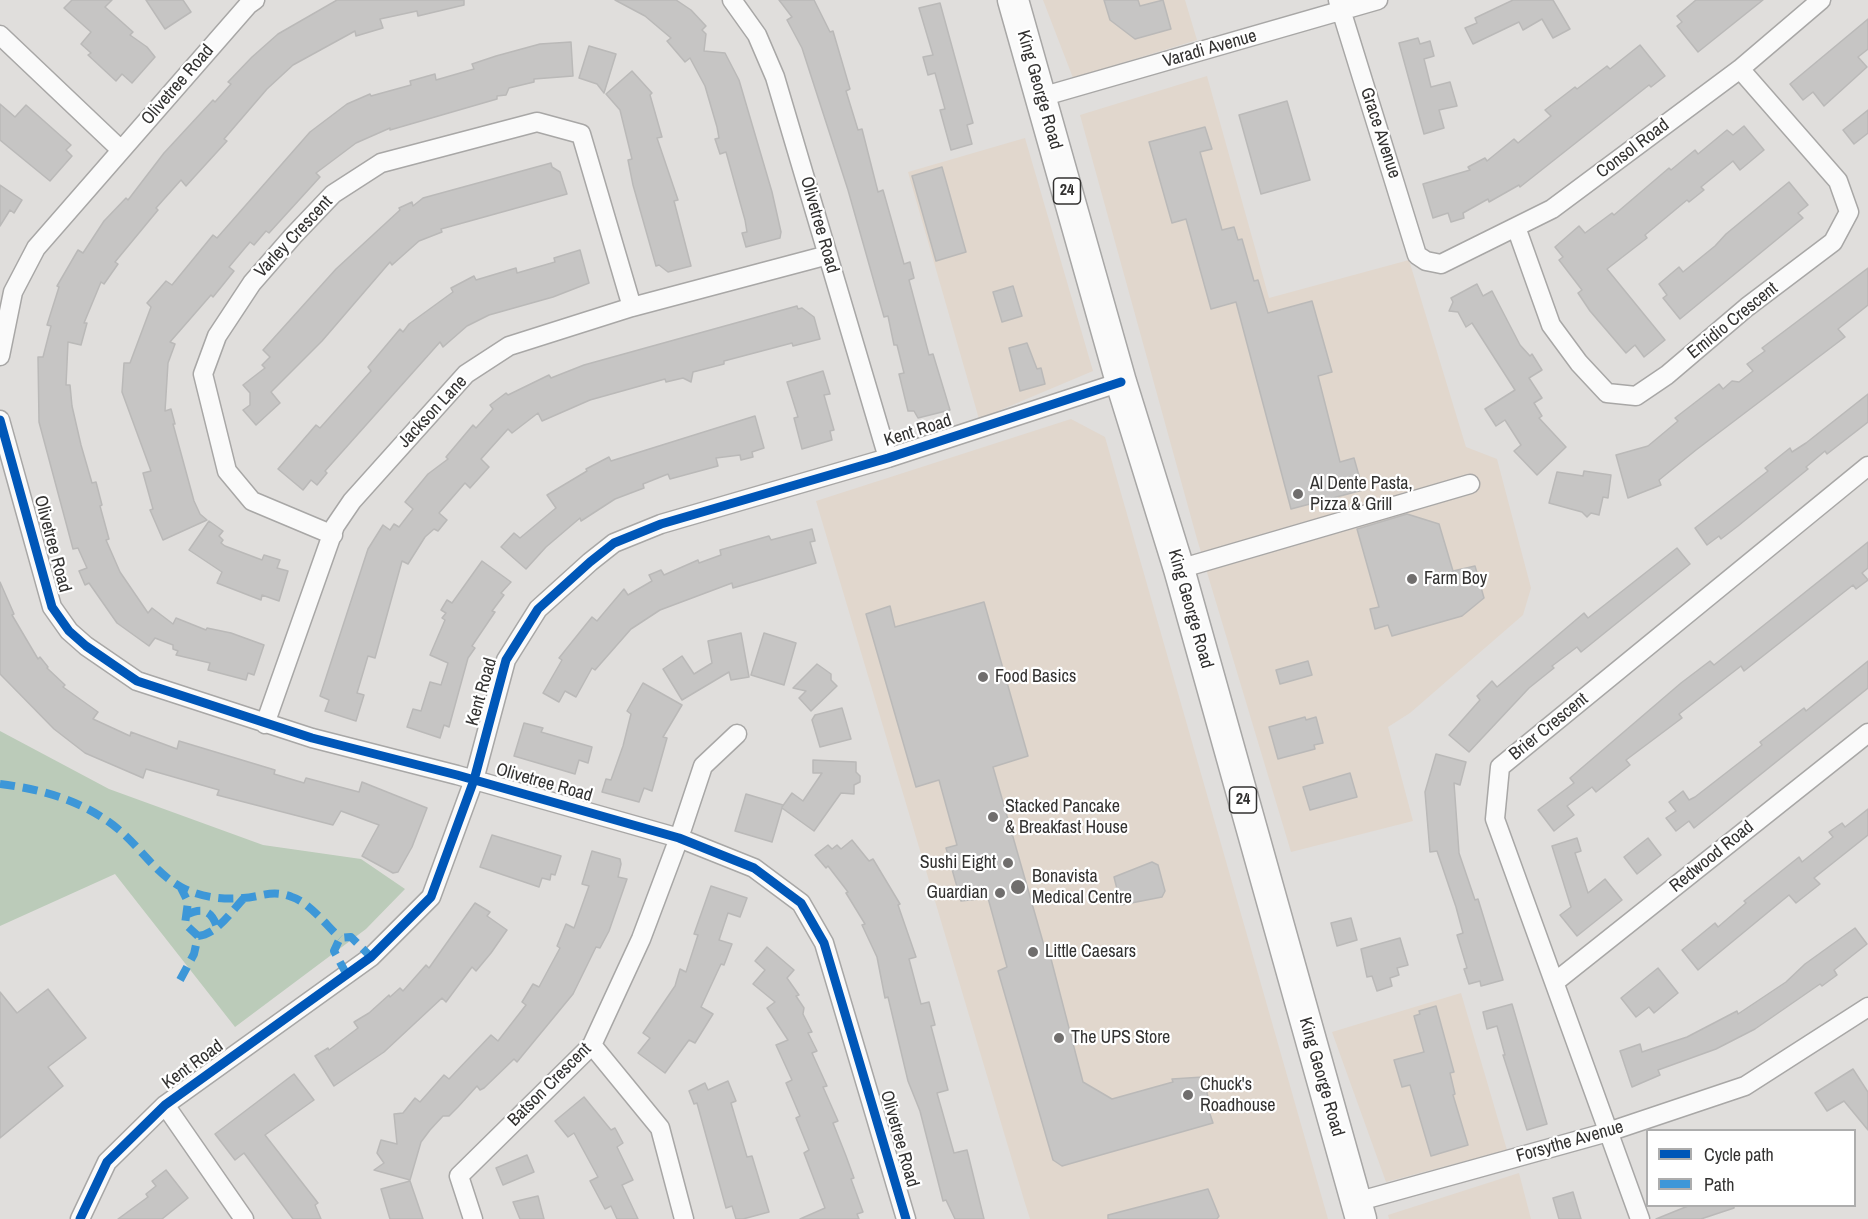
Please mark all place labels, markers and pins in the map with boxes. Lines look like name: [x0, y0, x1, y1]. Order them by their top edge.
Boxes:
place label: Al Dente Pasta, Pizza & Grill: [1310, 473, 1413, 516]
marker: Al Dente Pasta, Pizza & Grill: [1291, 487, 1305, 501]
place label: Farm Boy: [1424, 568, 1487, 590]
marker: Farm Boy: [1405, 572, 1419, 586]
place label: Food Basics: [995, 666, 1076, 688]
marker: Food Basics: [976, 670, 990, 684]
place label: Stacked Pancake & Breakfast House: [1005, 796, 1128, 838]
marker: Stacked Pancake & Breakfast House: [986, 810, 1000, 824]
place label: Sushi Eight: [920, 852, 996, 874]
marker: Sushi Eight: [1001, 856, 1015, 870]
place label: Bonavista Medical Centre: [1032, 866, 1132, 908]
marker: Bonavista Medical Centre: [1009, 878, 1027, 896]
place label: Guardian: [926, 882, 988, 904]
marker: Guardian: [993, 886, 1007, 900]
place label: Little Caesars: [1045, 941, 1136, 963]
marker: Little Caesars: [1026, 945, 1040, 959]
place label: The UPS Store: [1071, 1027, 1170, 1049]
marker: The UPS Store: [1052, 1031, 1066, 1045]
place label: Chuck's Roadhouse: [1200, 1074, 1275, 1116]
marker: Chuck's Roadhouse: [1181, 1088, 1195, 1102]

